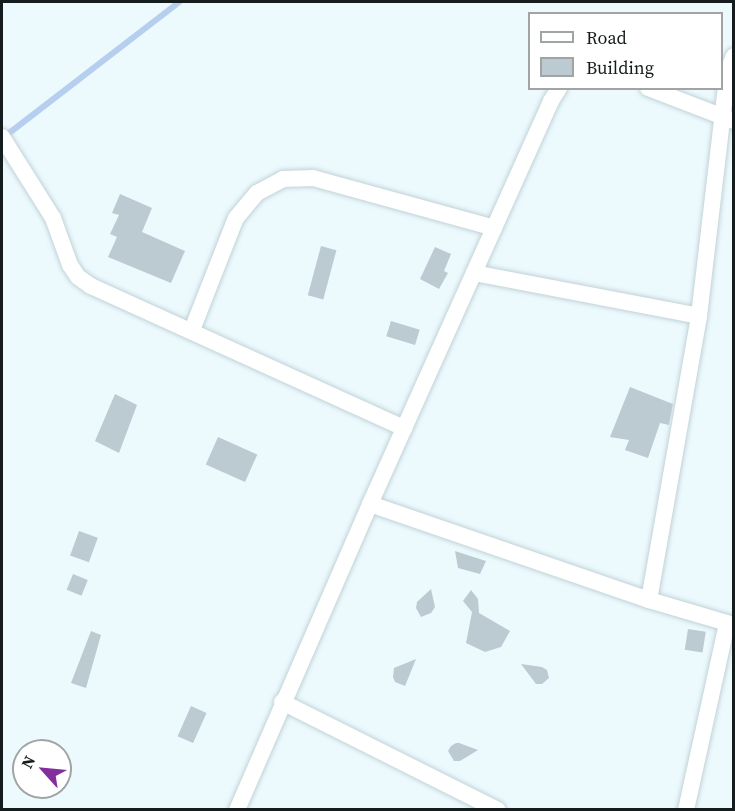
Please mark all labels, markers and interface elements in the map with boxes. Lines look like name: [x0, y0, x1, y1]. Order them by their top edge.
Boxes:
legend: [528, 12, 723, 90]
text: Road: [586, 25, 627, 50]
text: Building: [586, 55, 654, 80]
north arrow: [12, 739, 72, 799]
text: N: [15, 752, 40, 772]

